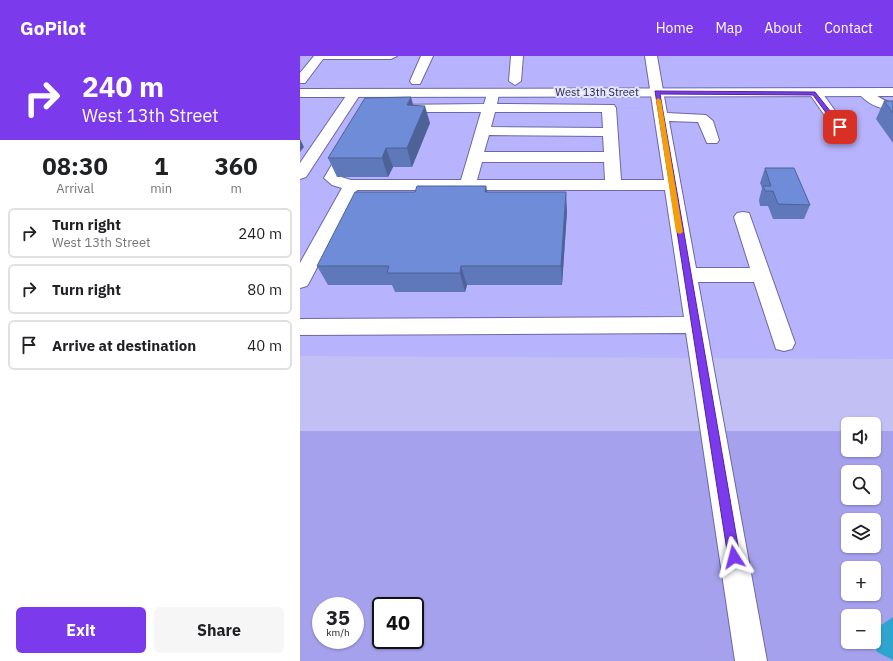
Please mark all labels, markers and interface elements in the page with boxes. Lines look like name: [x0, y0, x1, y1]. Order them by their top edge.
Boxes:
text: GoPilot: [20, 16, 86, 40]
text: Home: [656, 19, 693, 37]
text: Map: [715, 19, 742, 37]
text: About: [764, 19, 802, 37]
text: Contact: [824, 19, 873, 37]
text: 240 m: [82, 68, 164, 105]
icon: right: [16, 72, 68, 124]
street label: West 13th Street: [555, 85, 639, 99]
text: West 13th Street: [82, 104, 219, 127]
pin: [823, 110, 857, 144]
icon: arrive: [829, 116, 851, 138]
text: 08:30: [42, 150, 108, 182]
text: 1: [154, 150, 168, 182]
text: 360: [214, 150, 258, 182]
text: Arrival: [56, 180, 94, 197]
text: min: [150, 180, 172, 197]
text: m: [230, 180, 242, 197]
text: Turn right: [52, 215, 121, 234]
icon: right: [18, 222, 40, 244]
text: 240 m: [238, 224, 282, 243]
text: West 13th Street: [52, 234, 151, 251]
icon: right: [18, 278, 40, 300]
text: Turn right: [52, 280, 121, 299]
text: 80 m: [247, 280, 282, 299]
icon: arrive: [18, 334, 40, 356]
text: Arrive at destination: [52, 336, 196, 355]
text: 40 m: [247, 336, 282, 355]
map controls: [841, 417, 881, 649]
button: sound: [841, 417, 881, 457]
button: search: [841, 465, 881, 505]
button: layers: [841, 513, 881, 553]
position arrow: [713, 536, 755, 578]
button: +: [841, 561, 881, 601]
speed limit sign: 40: [372, 597, 424, 649]
text: 35: [326, 604, 350, 631]
button: Exit: [16, 607, 146, 653]
button: Share: [154, 607, 284, 653]
button: −: [841, 609, 881, 649]
text: km/h: [326, 626, 350, 639]

